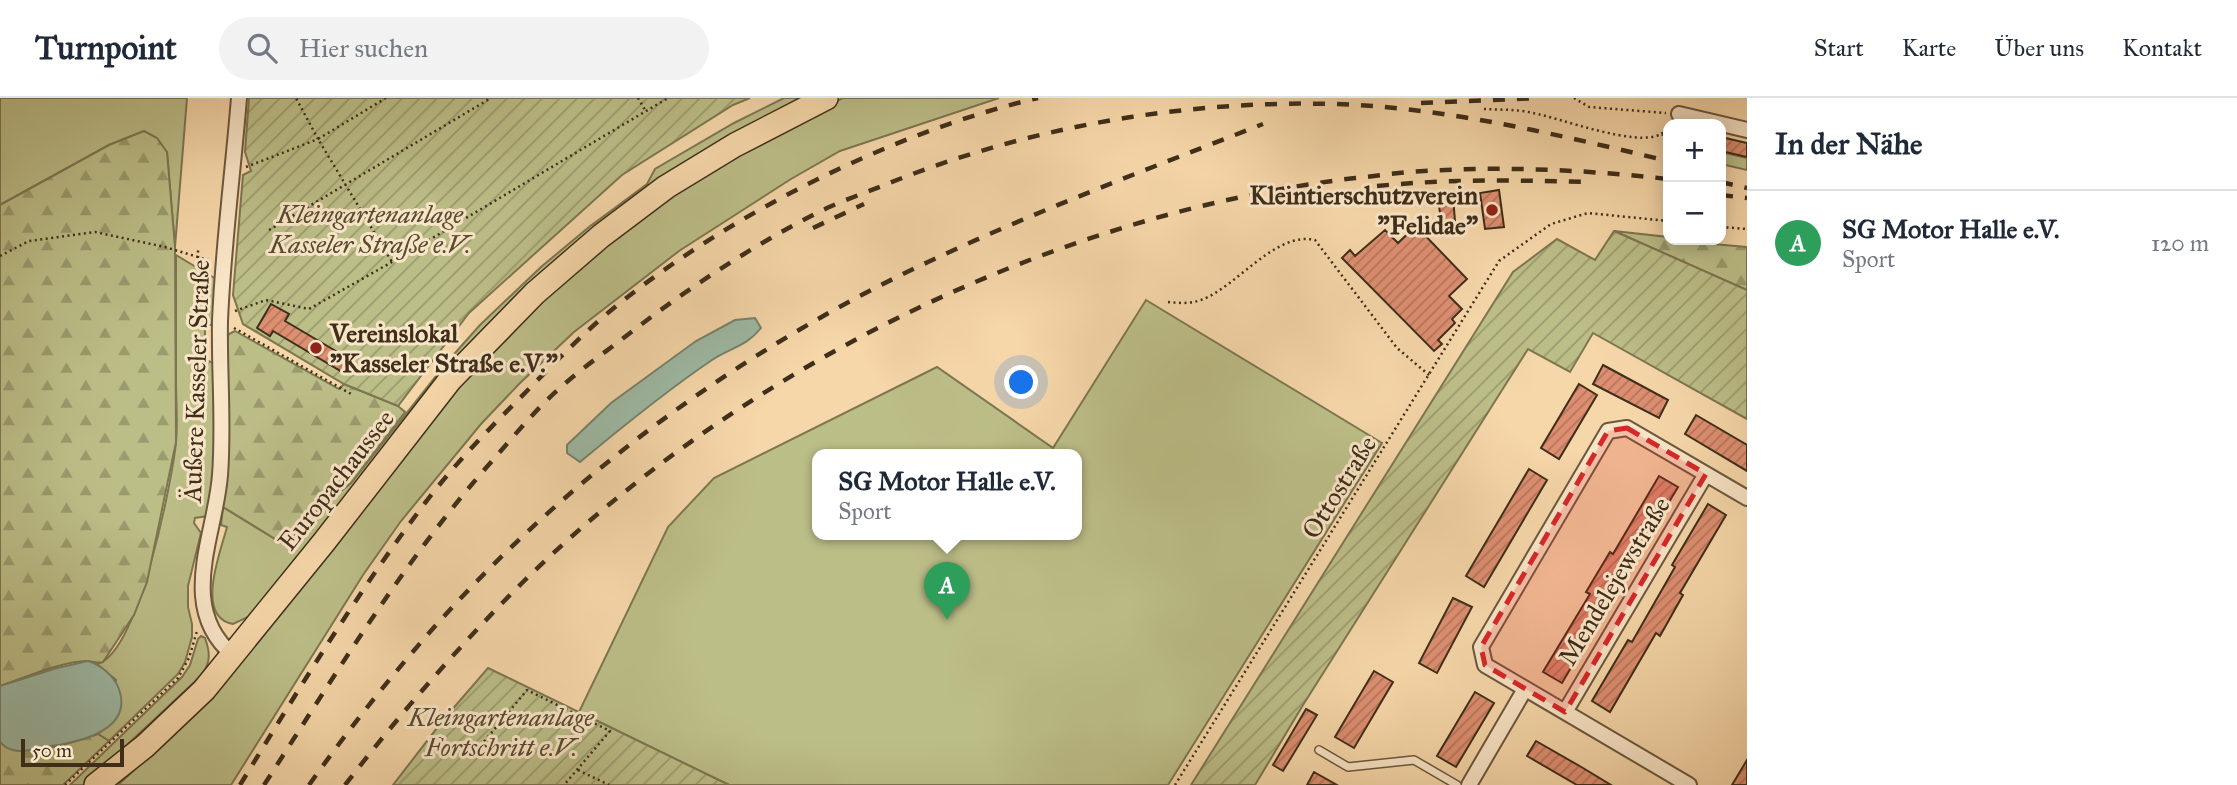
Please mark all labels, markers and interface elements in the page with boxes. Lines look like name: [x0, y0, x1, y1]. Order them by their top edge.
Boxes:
search box: [219, 17, 709, 80]
text: Turnpoint: [35, 28, 177, 68]
icon: search: [243, 29, 281, 67]
text: Hier suchen: [299, 32, 428, 64]
text: Start: [1814, 33, 1864, 63]
text: Karte: [1902, 33, 1956, 63]
text: Über uns: [1994, 33, 2084, 63]
text: Kontakt: [2122, 33, 2202, 63]
map controls: [1663, 119, 1726, 245]
button: +: [1663, 119, 1726, 182]
text: In der Nähe: [1775, 126, 1923, 162]
place label: Kleintierschutzverein "Felidae": [1249, 179, 1478, 241]
button: −: [1663, 182, 1726, 245]
park label: Kleingartenanlage Kasseler Straße e.V.: [267, 198, 473, 260]
marker: Kleintierschutzverein "Felidae": [1484, 202, 1500, 218]
text: SG Motor Halle e.V.: [1842, 213, 2059, 245]
text: A: [1790, 229, 1806, 257]
text: 120 m: [2151, 229, 2209, 257]
text: Sport: [1842, 245, 1895, 273]
street label: Äußere Kasseler Straße: [176, 259, 216, 504]
place label: Vereinslokal "Kasseler Straße e.V.": [329, 317, 558, 379]
marker: Vereinslokal "Kasseler Straße e.V.": [308, 340, 324, 356]
your location: [1004, 365, 1038, 399]
street label: Europachaussee: [271, 403, 401, 557]
street label: Ottostraße: [1295, 430, 1383, 544]
popup: [812, 449, 1082, 540]
text: SG Motor Halle e.V.: [838, 465, 1056, 497]
street label: Mendelejewstraße: [1551, 491, 1677, 671]
text: Sport: [838, 497, 892, 525]
pin: A: [924, 562, 970, 620]
park label: Kleingartenanlage Fortschritt e.V.: [406, 701, 595, 763]
scale bar: [21, 736, 124, 768]
text: 50 m: [32, 739, 72, 762]

